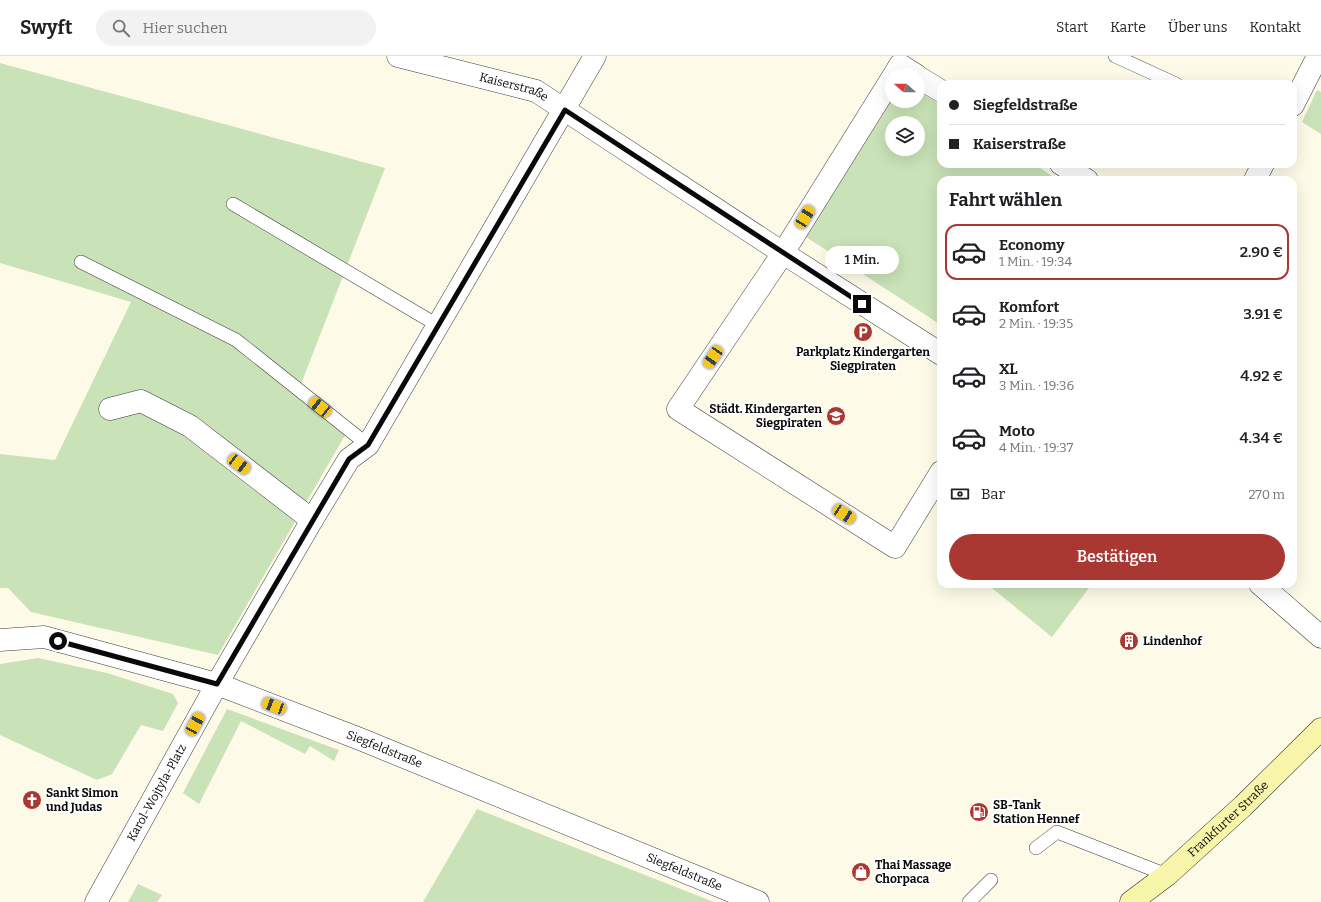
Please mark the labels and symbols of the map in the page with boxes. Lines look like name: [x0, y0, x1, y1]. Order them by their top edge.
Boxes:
north arrow: [885, 68, 925, 108]
street label: Kaiserstraße: [478, 70, 551, 104]
car: [794, 204, 816, 230]
callout: 1 Min.: [825, 246, 899, 274]
route end: [853, 295, 871, 313]
parking icon: Parkplatz Kindergarten Siegpiraten: [852, 321, 874, 343]
car: [701, 344, 725, 370]
place label: Parkplatz Kindergarten Siegpiraten: [796, 345, 930, 373]
car: [307, 395, 333, 419]
place label: Städt. Kindergarten Siegpiraten: [709, 402, 822, 430]
school or university icon: Städt. Kindergarten Siegpiraten: [825, 405, 847, 427]
car: [226, 452, 252, 476]
car: [831, 502, 857, 526]
building icon: Lindenhof: [1118, 630, 1140, 652]
route start: [49, 632, 67, 650]
place label: Lindenhof: [1143, 634, 1203, 648]
car: [261, 696, 287, 716]
car: [184, 711, 206, 737]
street label: Siegfeldstraße: [344, 727, 424, 771]
street label: Karol-Wojtyla-Platz: [124, 741, 189, 844]
street label: Frankfurter Straße: [1185, 778, 1271, 860]
place label: Sankt Simon und Judas: [46, 786, 119, 814]
church icon: Sankt Simon und Judas: [21, 789, 43, 811]
place label: SB-Tank Station Hennef: [993, 798, 1081, 826]
fuel station icon: SB-Tank Station Hennef: [968, 801, 990, 823]
street label: Siegfeldstraße: [644, 850, 724, 894]
place label: Thai Massage Chorpaca: [875, 858, 952, 886]
shop icon: Thai Massage Chorpaca: [850, 861, 872, 883]

